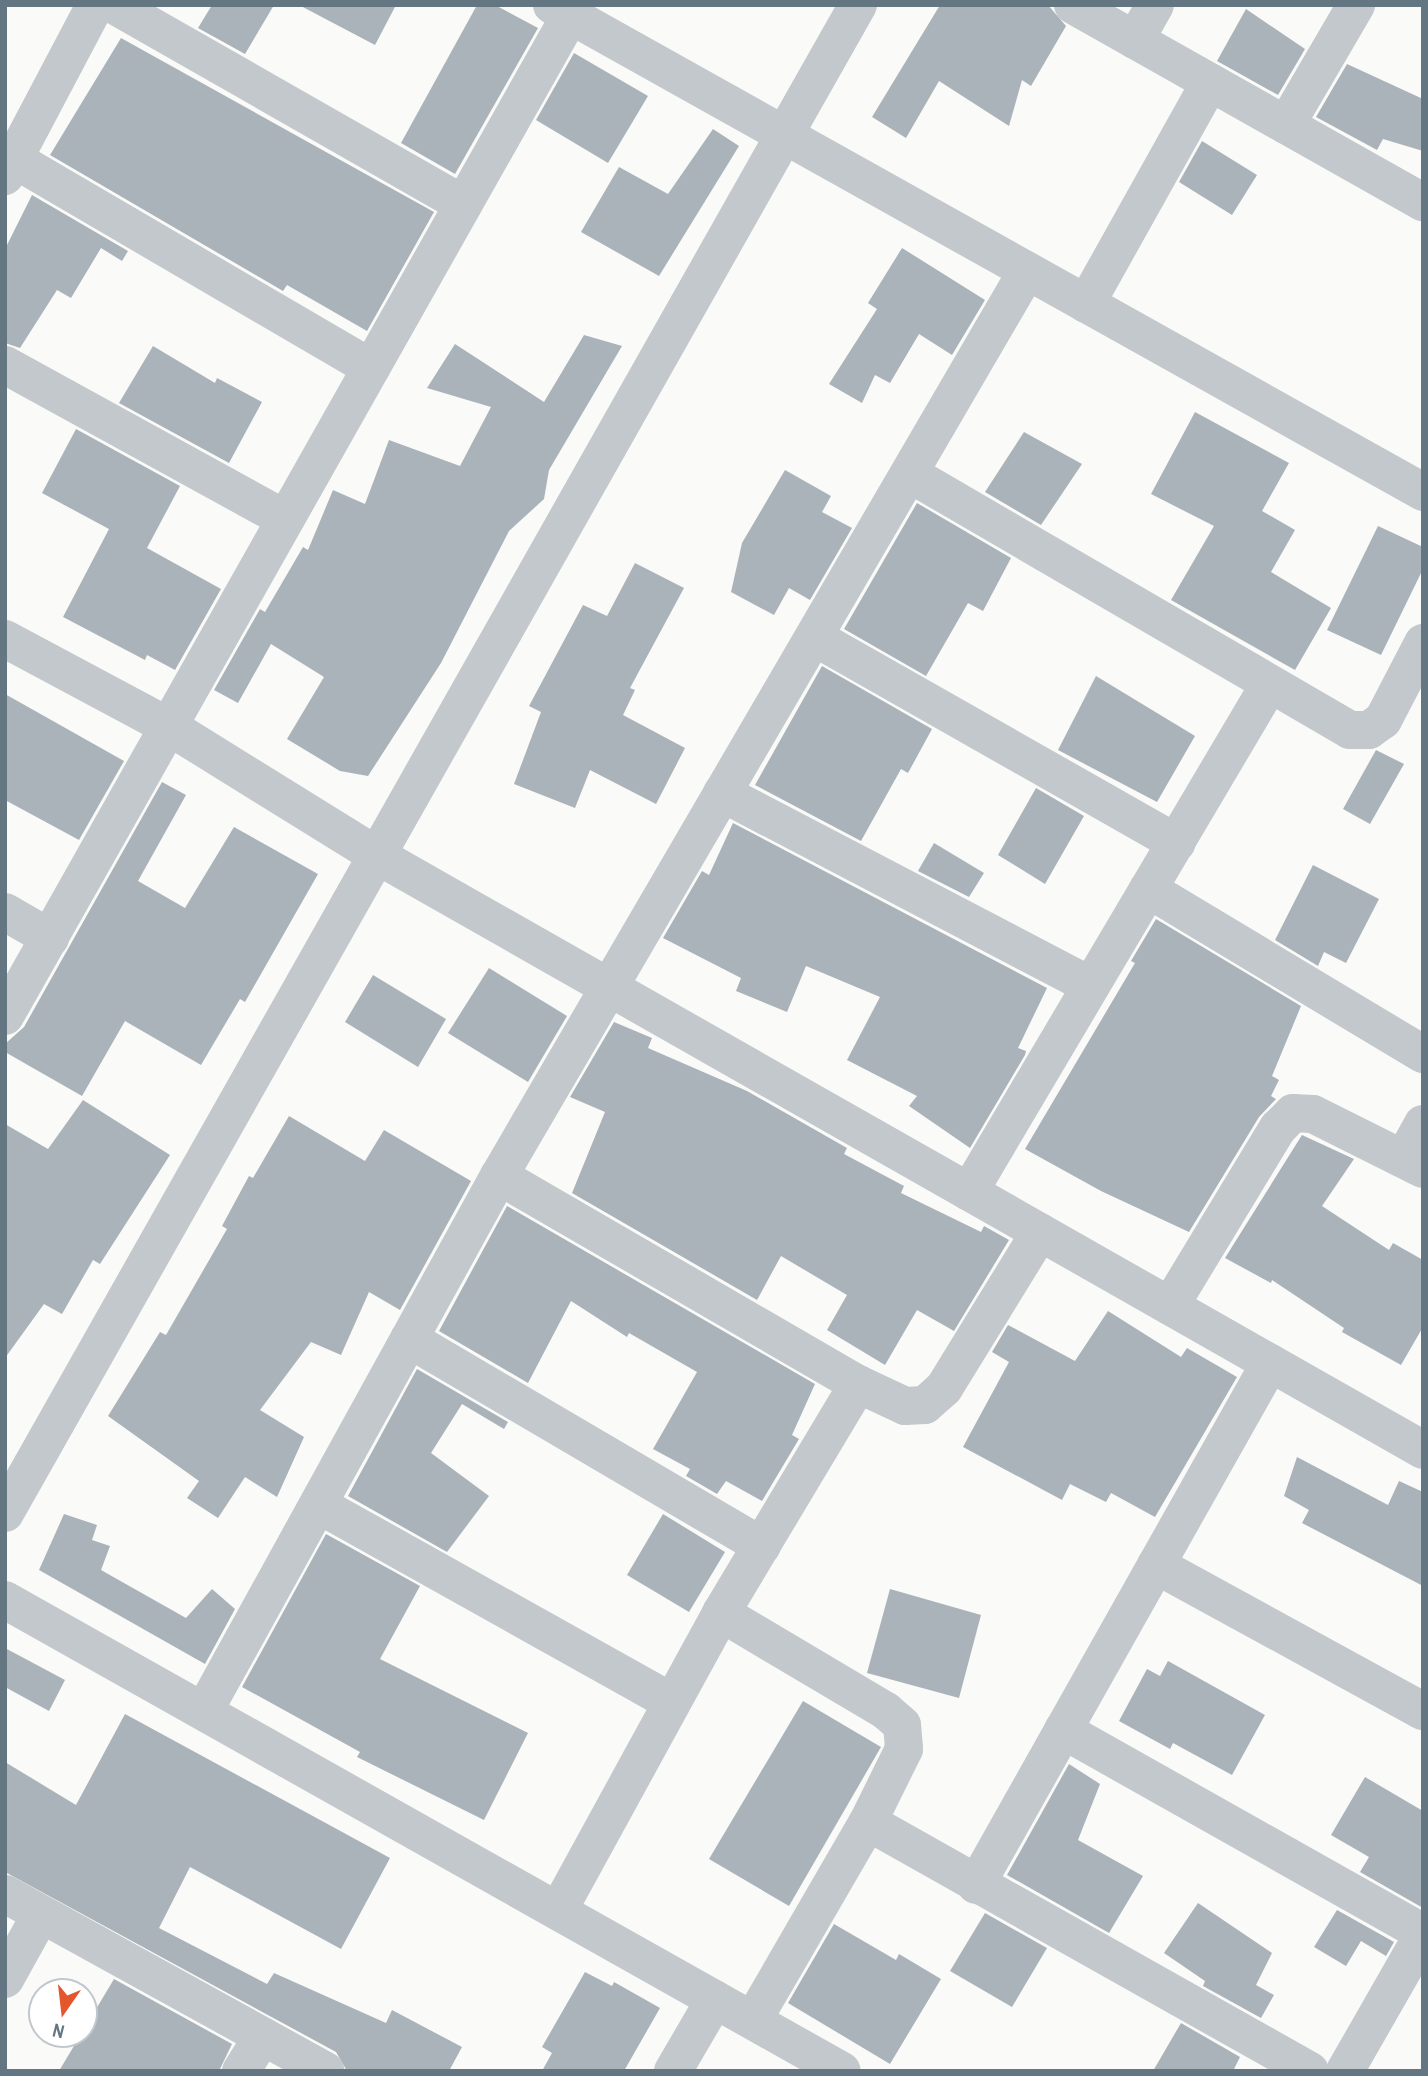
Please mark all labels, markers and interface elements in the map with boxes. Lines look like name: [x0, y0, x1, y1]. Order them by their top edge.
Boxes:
north arrow: [28, 1978, 98, 2048]
text: N: [50, 2017, 67, 2045]

